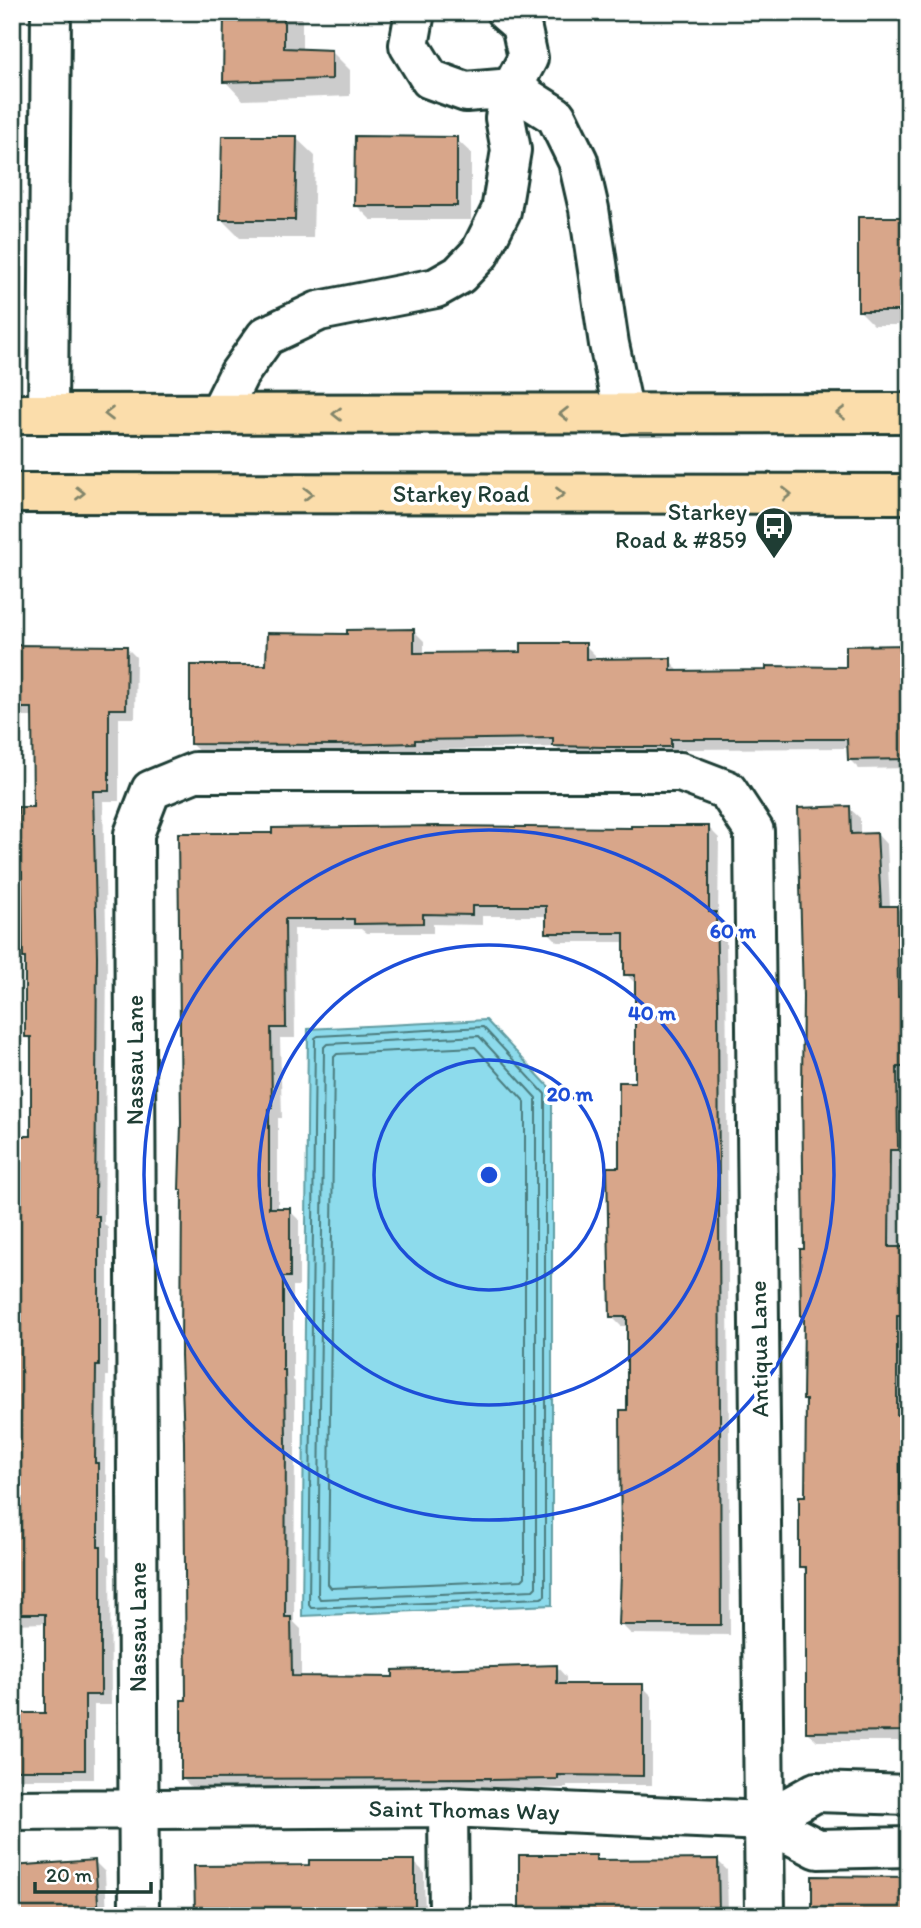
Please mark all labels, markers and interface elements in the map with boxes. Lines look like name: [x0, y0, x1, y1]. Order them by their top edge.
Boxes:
one-way arrow: [835, 405, 845, 421]
one-way arrow: [103, 406, 114, 422]
one-way arrow: [331, 406, 341, 422]
one-way arrow: [558, 406, 569, 422]
street label: Starkey Road: [393, 479, 529, 508]
one-way arrow: [76, 485, 86, 501]
one-way arrow: [303, 486, 314, 502]
one-way arrow: [555, 486, 566, 502]
one-way arrow: [783, 486, 793, 502]
place label: Starkey Road & #859: [615, 497, 747, 554]
bus stop icon: Starkey Road & #859: [753, 505, 795, 560]
text: 60 m: [710, 918, 757, 943]
street label: Nassau Lane: [120, 995, 149, 1125]
text: 40 m: [628, 1000, 676, 1025]
text: 20 m: [547, 1081, 594, 1106]
centre of rings: [477, 1163, 501, 1187]
street label: Antiqua Lane: [743, 1280, 774, 1418]
street label: Nassau Lane: [123, 1562, 152, 1692]
street label: Saint Thomas Way: [368, 1793, 560, 1826]
scale bar: [35, 1851, 150, 1895]
text: 20 m: [46, 1862, 93, 1887]

